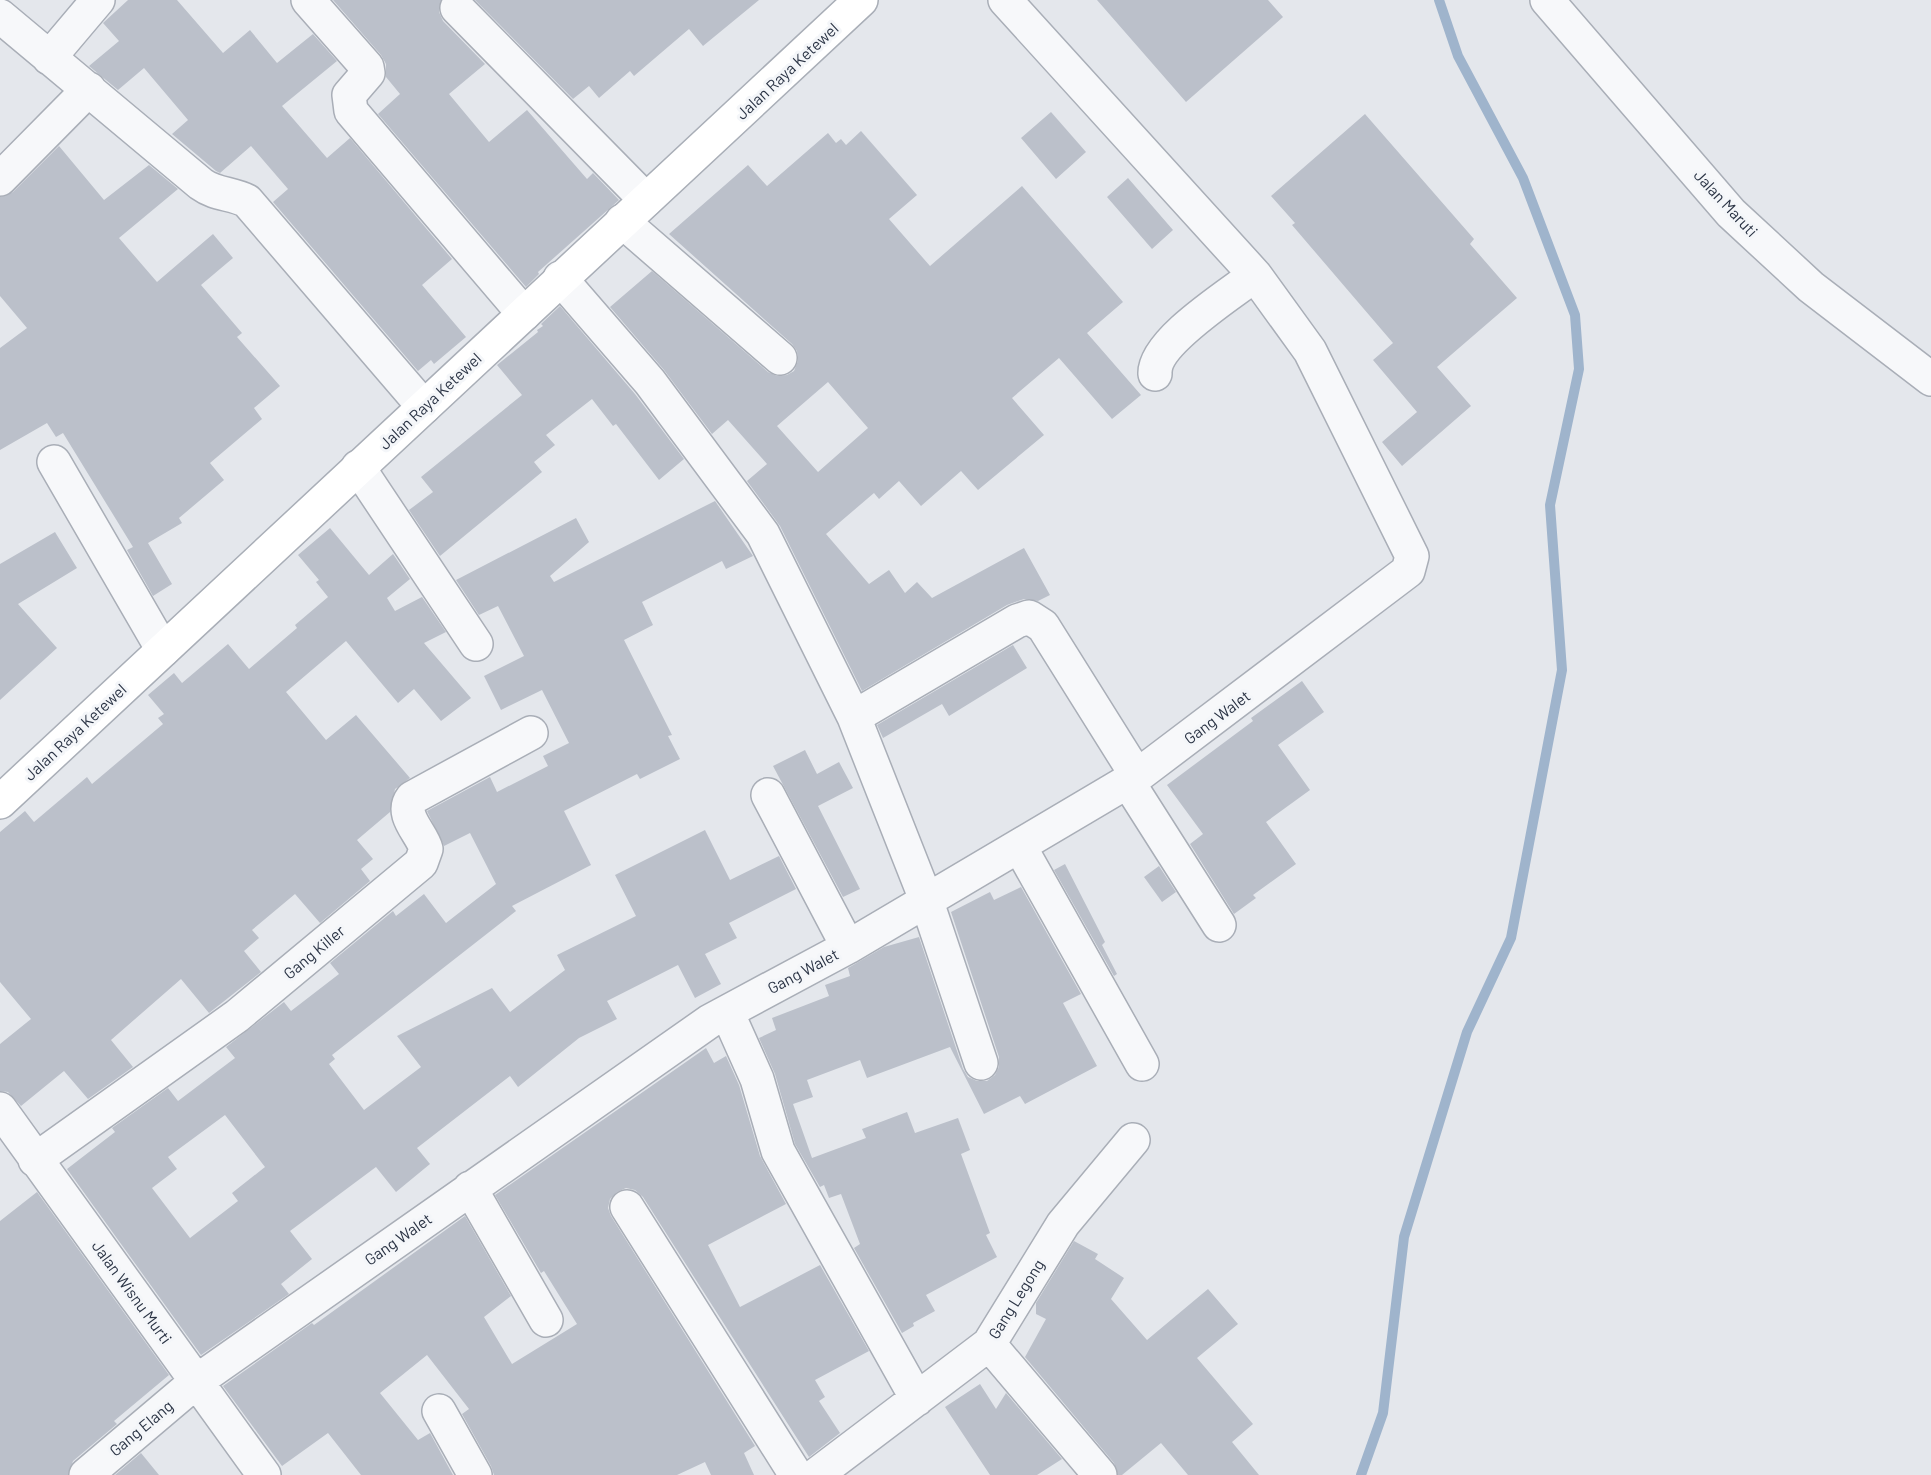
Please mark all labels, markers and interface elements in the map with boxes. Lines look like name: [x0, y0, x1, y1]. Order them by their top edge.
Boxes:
street label: Jalan Raya Ketewel: [732, 18, 842, 123]
street label: Jalan Maruti: [1690, 165, 1762, 240]
street label: Jalan Raya Ketewel: [375, 348, 485, 453]
street label: Jalan Raya Ketewel: [20, 679, 130, 784]
street label: Gang Walet: [1180, 686, 1253, 748]
street label: Gang Killer: [279, 921, 348, 983]
street label: Gang Walet: [764, 944, 842, 997]
street label: Gang Walet: [360, 1209, 435, 1269]
street label: Jalan Wisnu Murti: [88, 1236, 176, 1347]
street label: Gang Legong: [984, 1255, 1048, 1342]
street label: Gang Elang: [105, 1396, 176, 1460]

